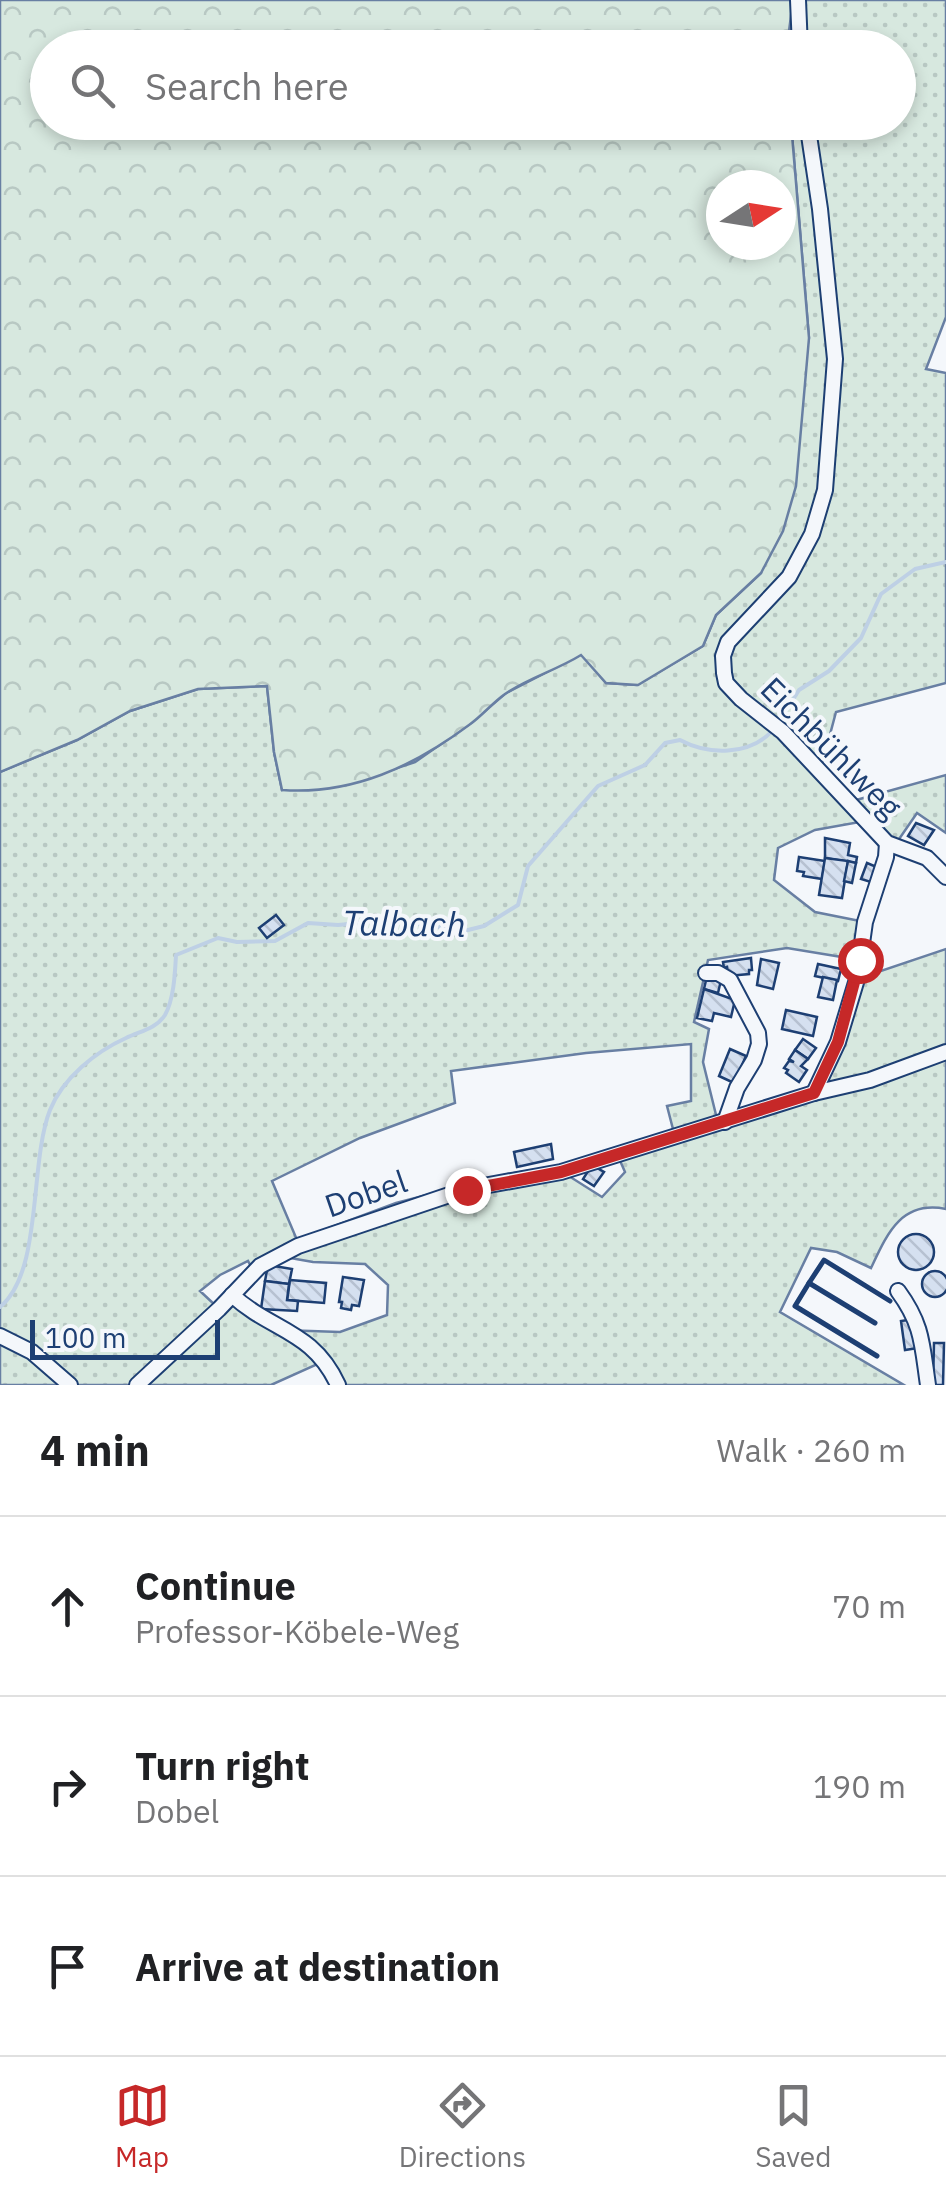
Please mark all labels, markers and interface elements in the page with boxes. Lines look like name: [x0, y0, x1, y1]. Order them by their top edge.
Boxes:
search box: [30, 30, 916, 140]
icon: search: [65, 58, 120, 113]
text: Search here: [145, 61, 349, 110]
north arrow: [706, 170, 796, 260]
street label: Eichbühlweg: [752, 668, 911, 827]
water label: Talbach: [342, 899, 466, 947]
route start: [838, 938, 884, 984]
street label: Dobel: [319, 1159, 412, 1227]
route end: [445, 1168, 491, 1214]
scale bar: [30, 1315, 220, 1360]
text: 100 m: [45, 1319, 126, 1356]
text: 4 min: [40, 1423, 150, 1478]
text: Walk · 260 m: [717, 1429, 906, 1471]
text: Continue: [135, 1561, 296, 1610]
icon: ahead: [40, 1579, 95, 1634]
text: 70 m: [832, 1585, 906, 1627]
text: Professor-Köbele-Weg: [135, 1610, 459, 1652]
text: Turn right: [135, 1741, 310, 1790]
icon: right: [40, 1759, 95, 1814]
text: 190 m: [813, 1765, 906, 1807]
text: Dobel: [135, 1790, 219, 1832]
icon: arrive: [40, 1939, 95, 1994]
text: Arrive at destination: [135, 1942, 500, 1991]
tab: Map: [115, 2078, 170, 2175]
tab: Directions: [399, 2078, 526, 2175]
tab: Saved: [755, 2078, 831, 2175]

